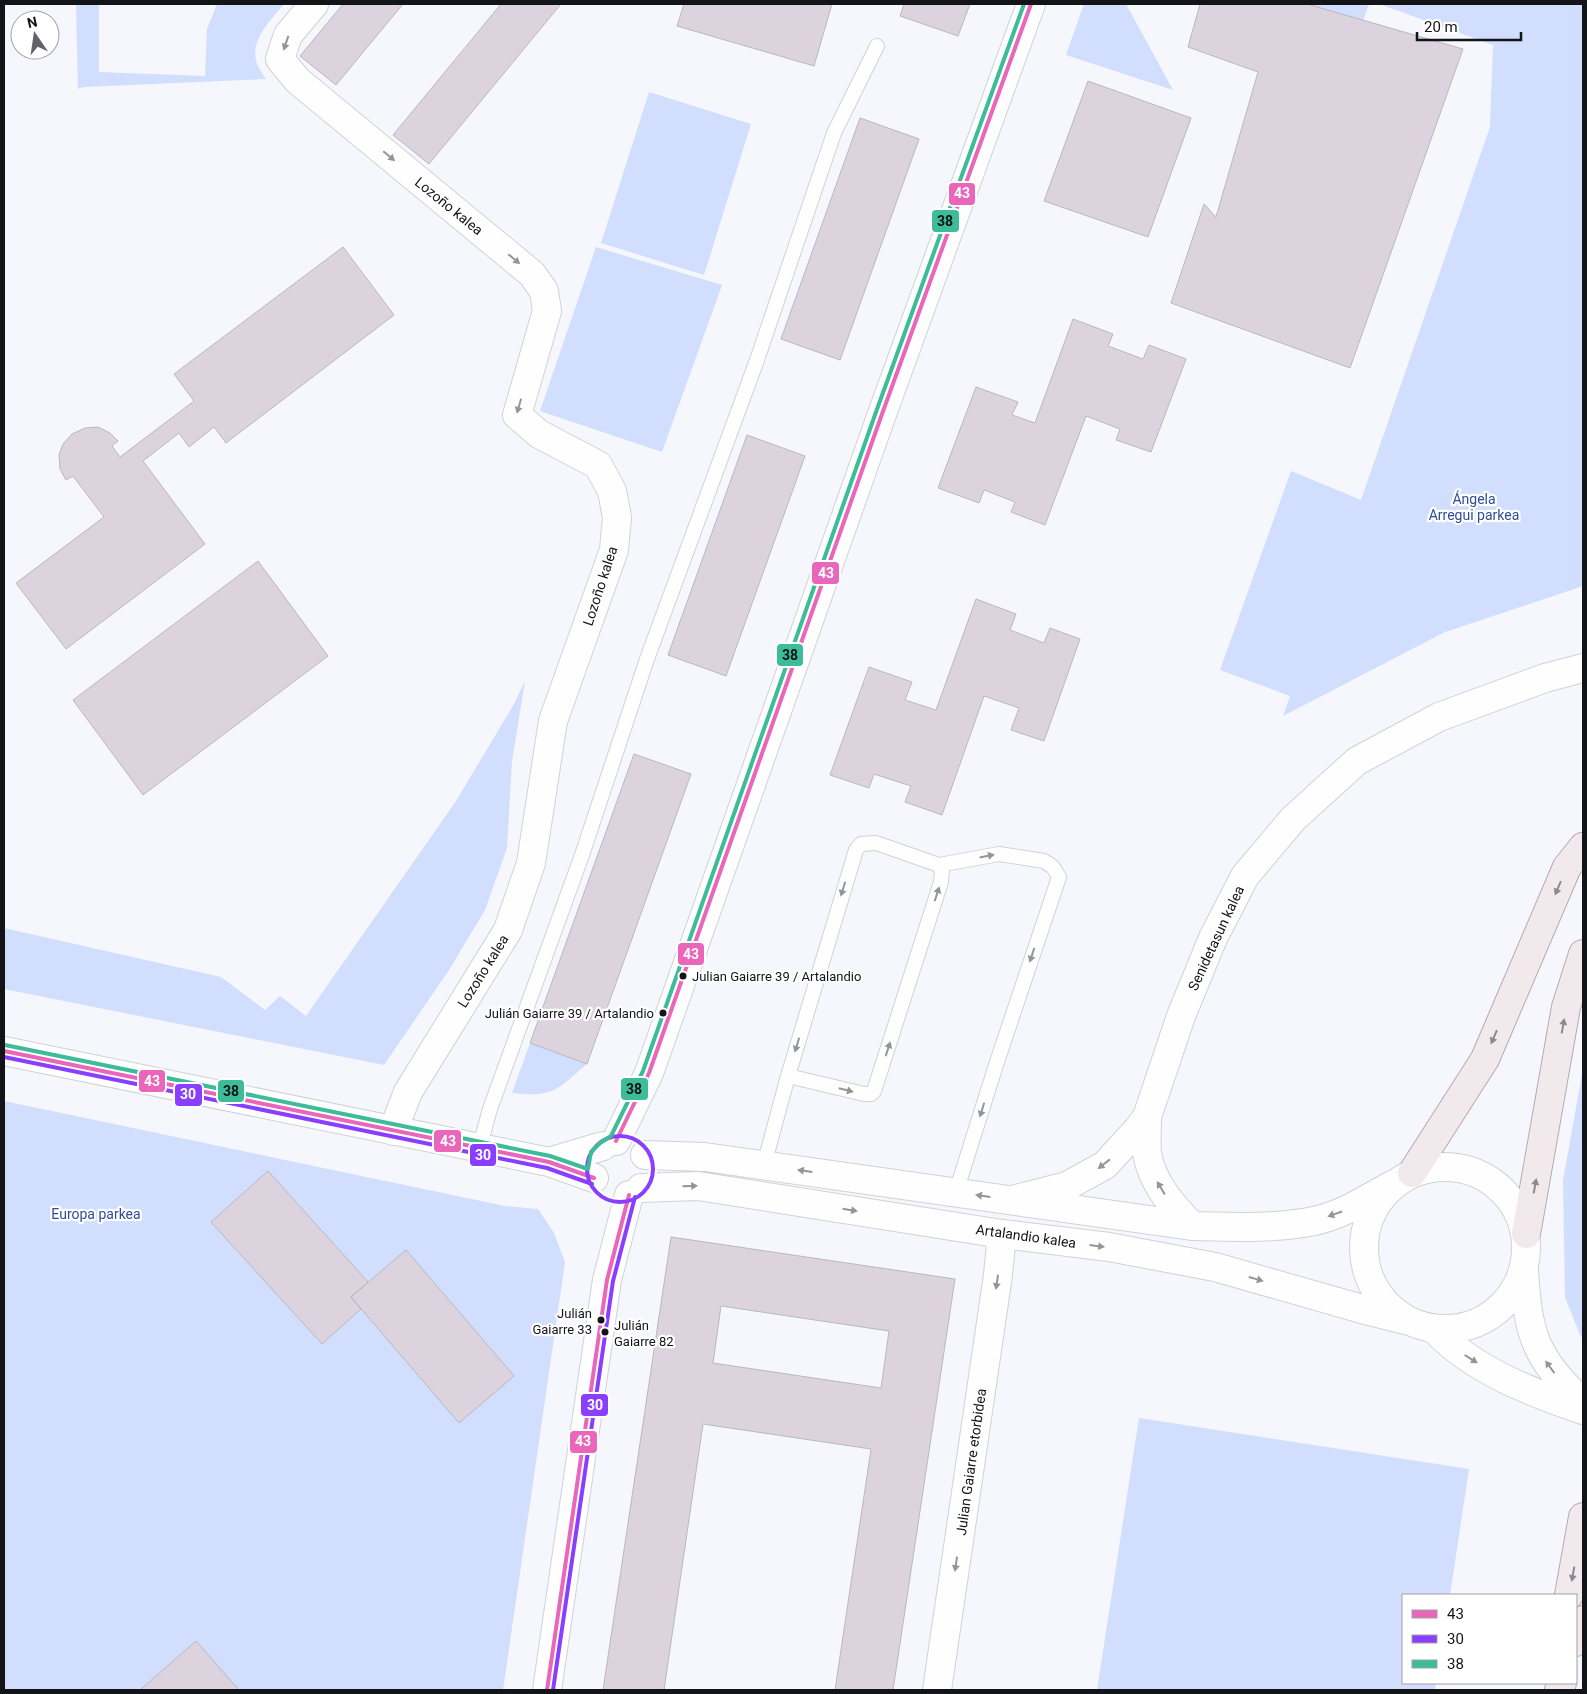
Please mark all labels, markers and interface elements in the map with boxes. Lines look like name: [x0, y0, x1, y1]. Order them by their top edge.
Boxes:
north arrow: [10, 10, 60, 60]
scale bar: [1417, 10, 1521, 42]
text: N: [25, 13, 39, 31]
text: 20 m: [1424, 18, 1458, 36]
one-way arrow: [282, 36, 290, 51]
one-way arrow: [382, 150, 395, 161]
street label: Lozoño kalea: [412, 174, 486, 238]
line badge: 43: [948, 182, 976, 206]
text: 43: [954, 185, 970, 201]
line badge: 38: [931, 209, 960, 233]
text: 38: [937, 213, 953, 229]
one-way arrow: [507, 254, 520, 265]
one-way arrow: [515, 398, 523, 413]
park label: Ángela Arregui parkea: [1429, 490, 1519, 523]
street label: Lozoño kalea: [580, 544, 620, 628]
line badge: 43: [811, 561, 840, 585]
text: 43: [818, 565, 834, 581]
line badge: 38: [776, 643, 804, 667]
text: 38: [782, 647, 798, 663]
one-way arrow: [979, 852, 995, 860]
one-way arrow: [1553, 881, 1561, 895]
one-way arrow: [839, 882, 847, 897]
street label: Senidetasun kalea: [1185, 883, 1247, 993]
one-way arrow: [934, 886, 941, 901]
street label: Lozoño kalea: [454, 932, 512, 1010]
line badge: 43: [677, 942, 705, 966]
text: 43: [683, 946, 699, 962]
one-way arrow: [1028, 948, 1036, 963]
place label: Julian Gaiarre 39 / Artalandio: [692, 969, 861, 984]
marker: Julian Gaiarre 39 / Artalandio: [678, 971, 688, 981]
place label: Julián Gaiarre 39 / Artalandio: [485, 1006, 654, 1021]
marker: Julián Gaiarre 39 / Artalandio: [658, 1008, 668, 1018]
one-way arrow: [1559, 1017, 1567, 1033]
one-way arrow: [1490, 1030, 1497, 1045]
one-way arrow: [793, 1037, 801, 1052]
one-way arrow: [884, 1041, 892, 1056]
line badge: 43: [138, 1069, 166, 1093]
text: 43: [144, 1073, 160, 1089]
line badge: 38: [620, 1077, 649, 1101]
line badge: 38: [217, 1079, 245, 1103]
text: 38: [626, 1081, 642, 1097]
line badge: 30: [174, 1083, 203, 1107]
text: 38: [223, 1083, 239, 1099]
text: 30: [180, 1086, 196, 1102]
one-way arrow: [839, 1086, 854, 1094]
one-way arrow: [978, 1102, 985, 1117]
line badge: 43: [433, 1129, 462, 1153]
text: 43: [440, 1133, 456, 1149]
line badge: 30: [469, 1143, 497, 1167]
text: 30: [475, 1147, 491, 1163]
one-way arrow: [1097, 1159, 1111, 1169]
one-way arrow: [797, 1166, 813, 1174]
one-way arrow: [1531, 1177, 1539, 1193]
one-way arrow: [1157, 1181, 1166, 1194]
one-way arrow: [682, 1182, 698, 1190]
one-way arrow: [975, 1191, 991, 1199]
park label: Europa parkea: [51, 1206, 141, 1222]
one-way arrow: [843, 1206, 859, 1214]
one-way arrow: [1327, 1211, 1342, 1218]
street label: Artalandio kalea: [975, 1221, 1077, 1251]
one-way arrow: [1090, 1242, 1106, 1250]
one-way arrow: [993, 1275, 1001, 1291]
one-way arrow: [1249, 1275, 1264, 1283]
place label: Julián Gaiarre 33: [532, 1306, 592, 1337]
marker: Julián Gaiarre 33: [596, 1315, 606, 1325]
place label: Julián Gaiarre 82: [614, 1318, 674, 1349]
marker: Julián Gaiarre 82: [600, 1327, 610, 1337]
one-way arrow: [1465, 1355, 1478, 1364]
one-way arrow: [1545, 1360, 1555, 1374]
street label: Julian Gaiarre etorbidea: [953, 1387, 989, 1537]
line badge: 30: [580, 1393, 609, 1417]
text: 30: [587, 1397, 603, 1413]
line badge: 43: [569, 1430, 598, 1454]
text: 43: [575, 1433, 591, 1449]
one-way arrow: [952, 1556, 960, 1572]
one-way arrow: [1569, 1566, 1577, 1581]
legend: [1402, 1594, 1577, 1684]
text: 43: [1447, 1605, 1464, 1623]
text: 30: [1447, 1630, 1464, 1648]
text: 38: [1447, 1655, 1464, 1673]

